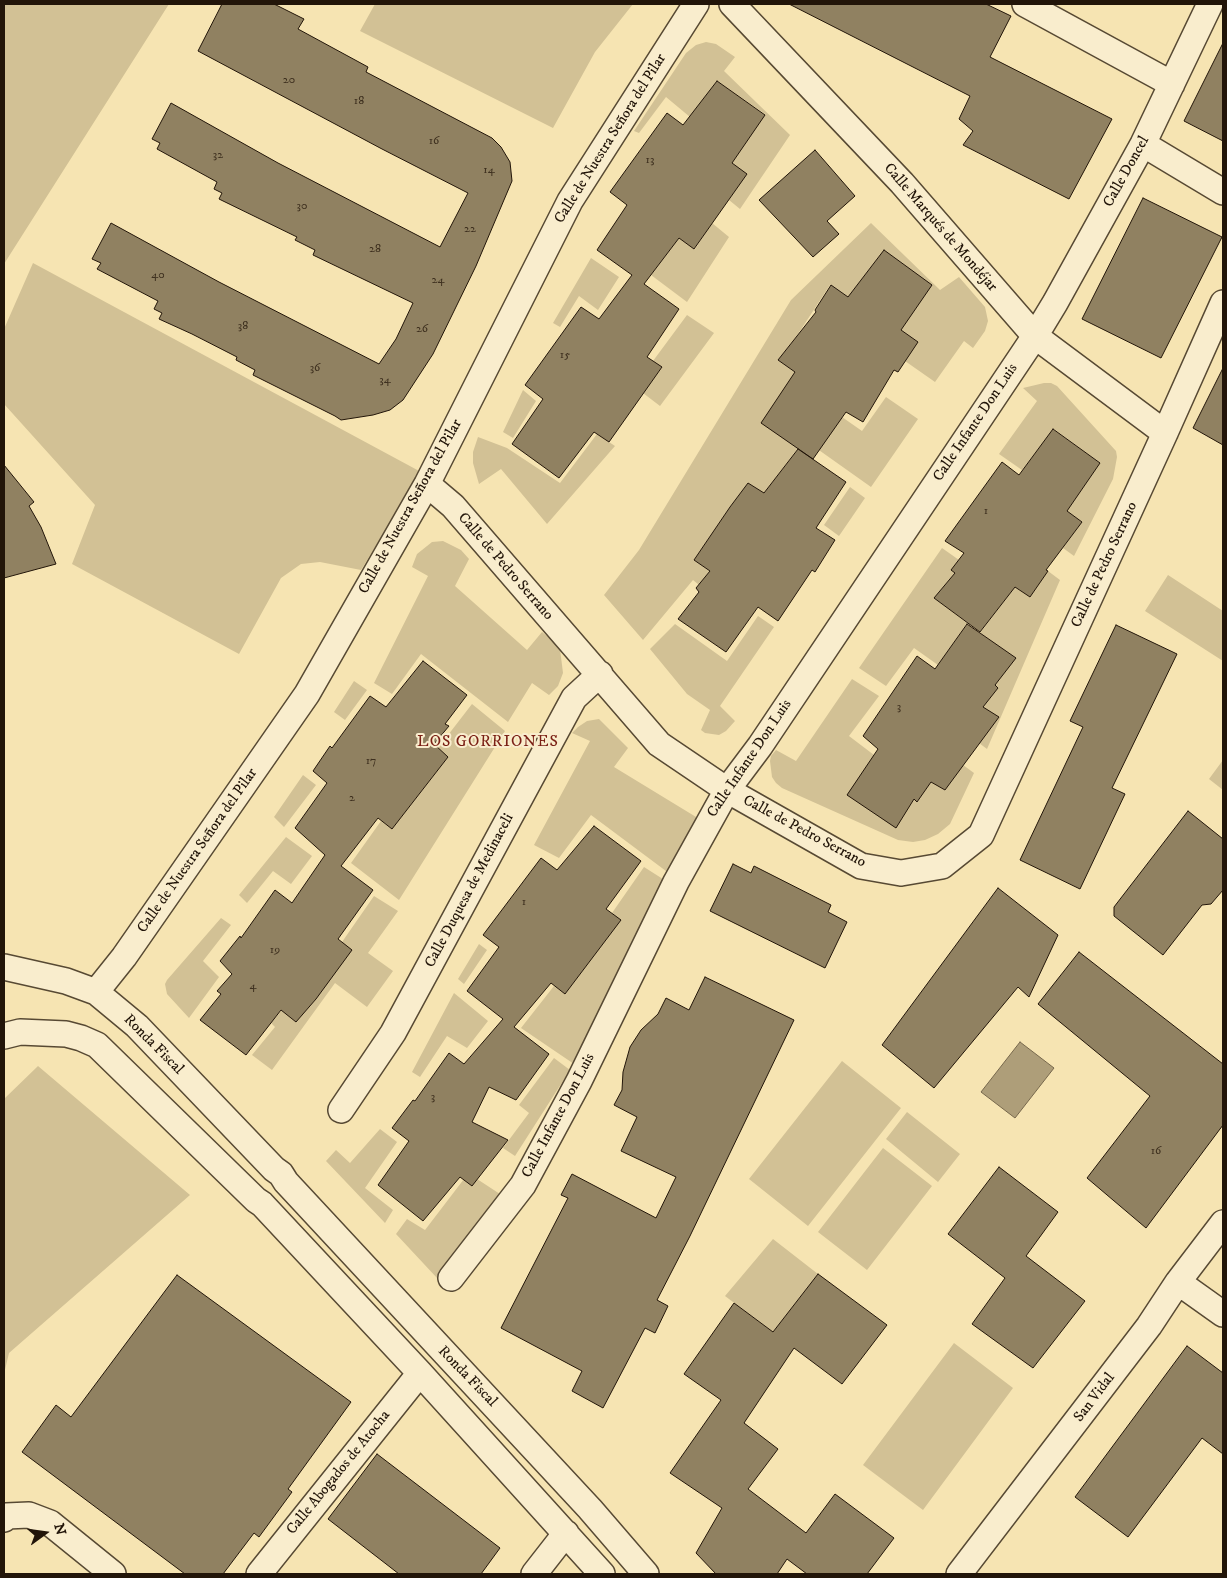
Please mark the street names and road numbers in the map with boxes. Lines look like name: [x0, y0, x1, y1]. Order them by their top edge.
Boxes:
street label: Calle de Nuestra Señora del Pilar: [551, 51, 671, 227]
street label: Calle Doncel: [1100, 133, 1154, 211]
street label: Calle Marqués de Mondéjar: [879, 160, 1001, 296]
street label: Calle Infante Don Luis: [930, 361, 1022, 485]
street label: Calle de Nuestra Señora del Pilar: [355, 417, 467, 597]
street label: Calle de Pedro Serrano: [1068, 499, 1142, 631]
street label: Calle de Pedro Serrano: [453, 510, 557, 624]
street label: Calle Infante Don Luis: [704, 697, 796, 821]
street label: Calle de Nuestra Señora del Pilar: [134, 765, 262, 937]
street label: Calle de Pedro Serrano: [739, 792, 869, 872]
street label: Calle Duquesa de Medinaceli: [422, 811, 518, 971]
street label: Ronda Fiscal: [119, 1011, 187, 1079]
street label: Calle Infante Don Luis: [519, 1051, 599, 1181]
street label: Ronda Fiscal: [434, 1343, 500, 1411]
street label: San Vidal: [1071, 1370, 1119, 1426]
street label: Calle Abogados de Atocha: [283, 1407, 395, 1539]

